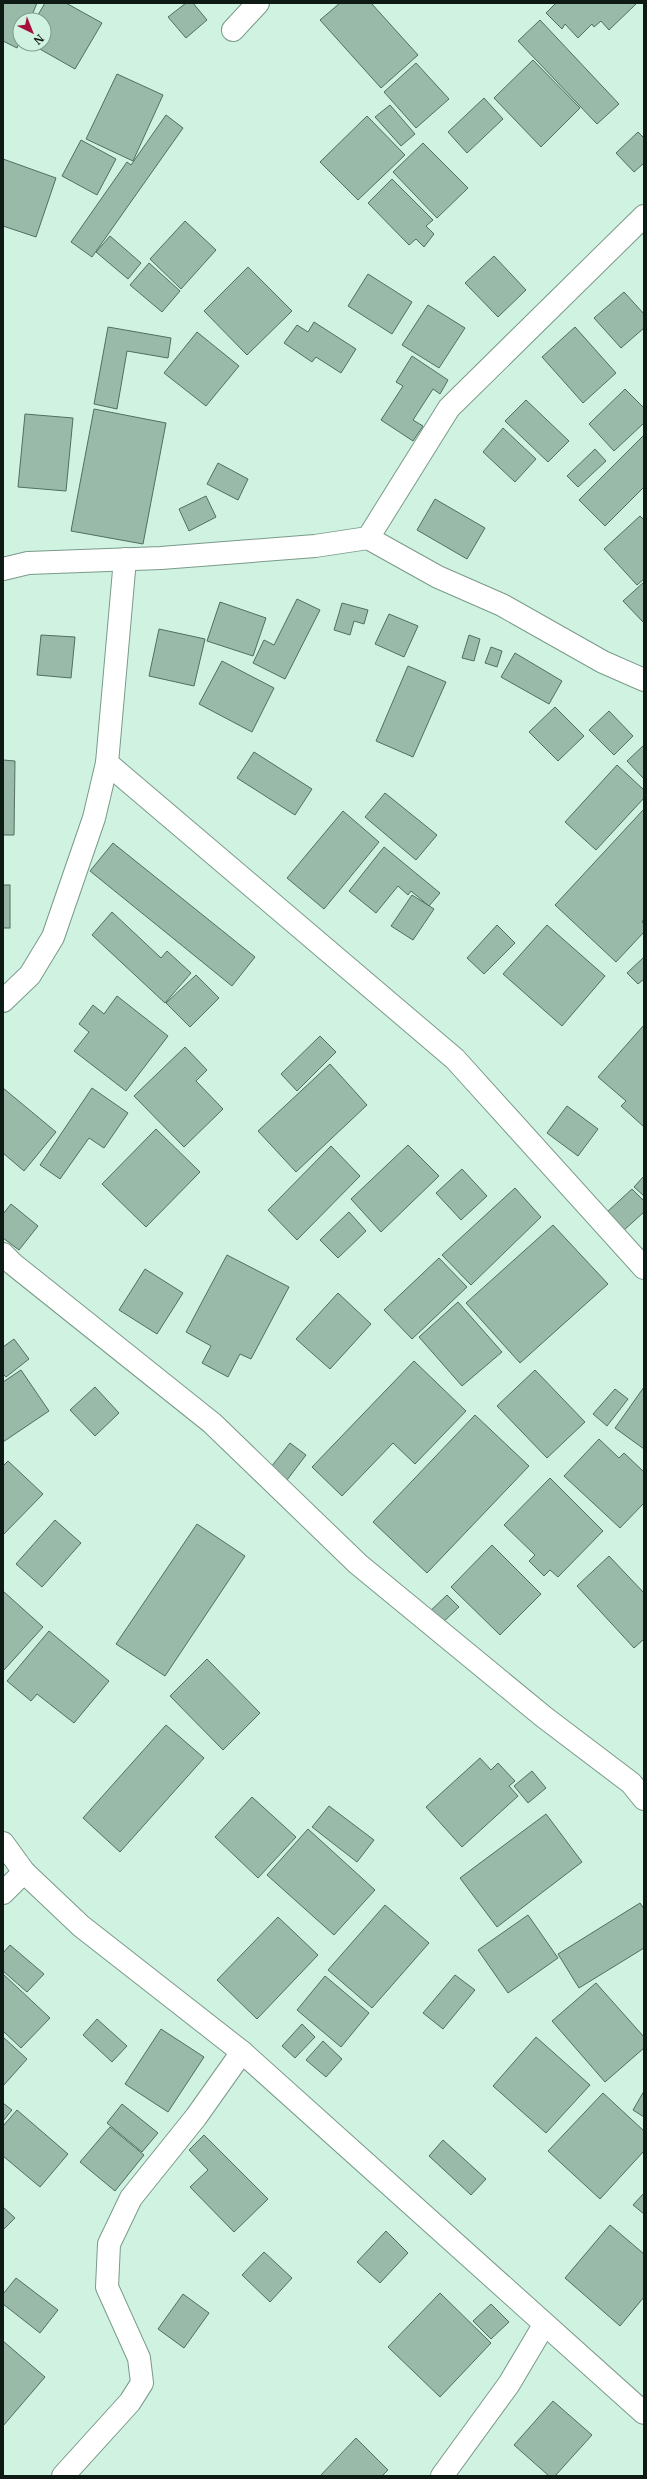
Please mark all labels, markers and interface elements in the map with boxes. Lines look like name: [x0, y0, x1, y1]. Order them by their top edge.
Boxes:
north arrow: [12, 12, 52, 52]
text: N: [31, 31, 47, 48]

